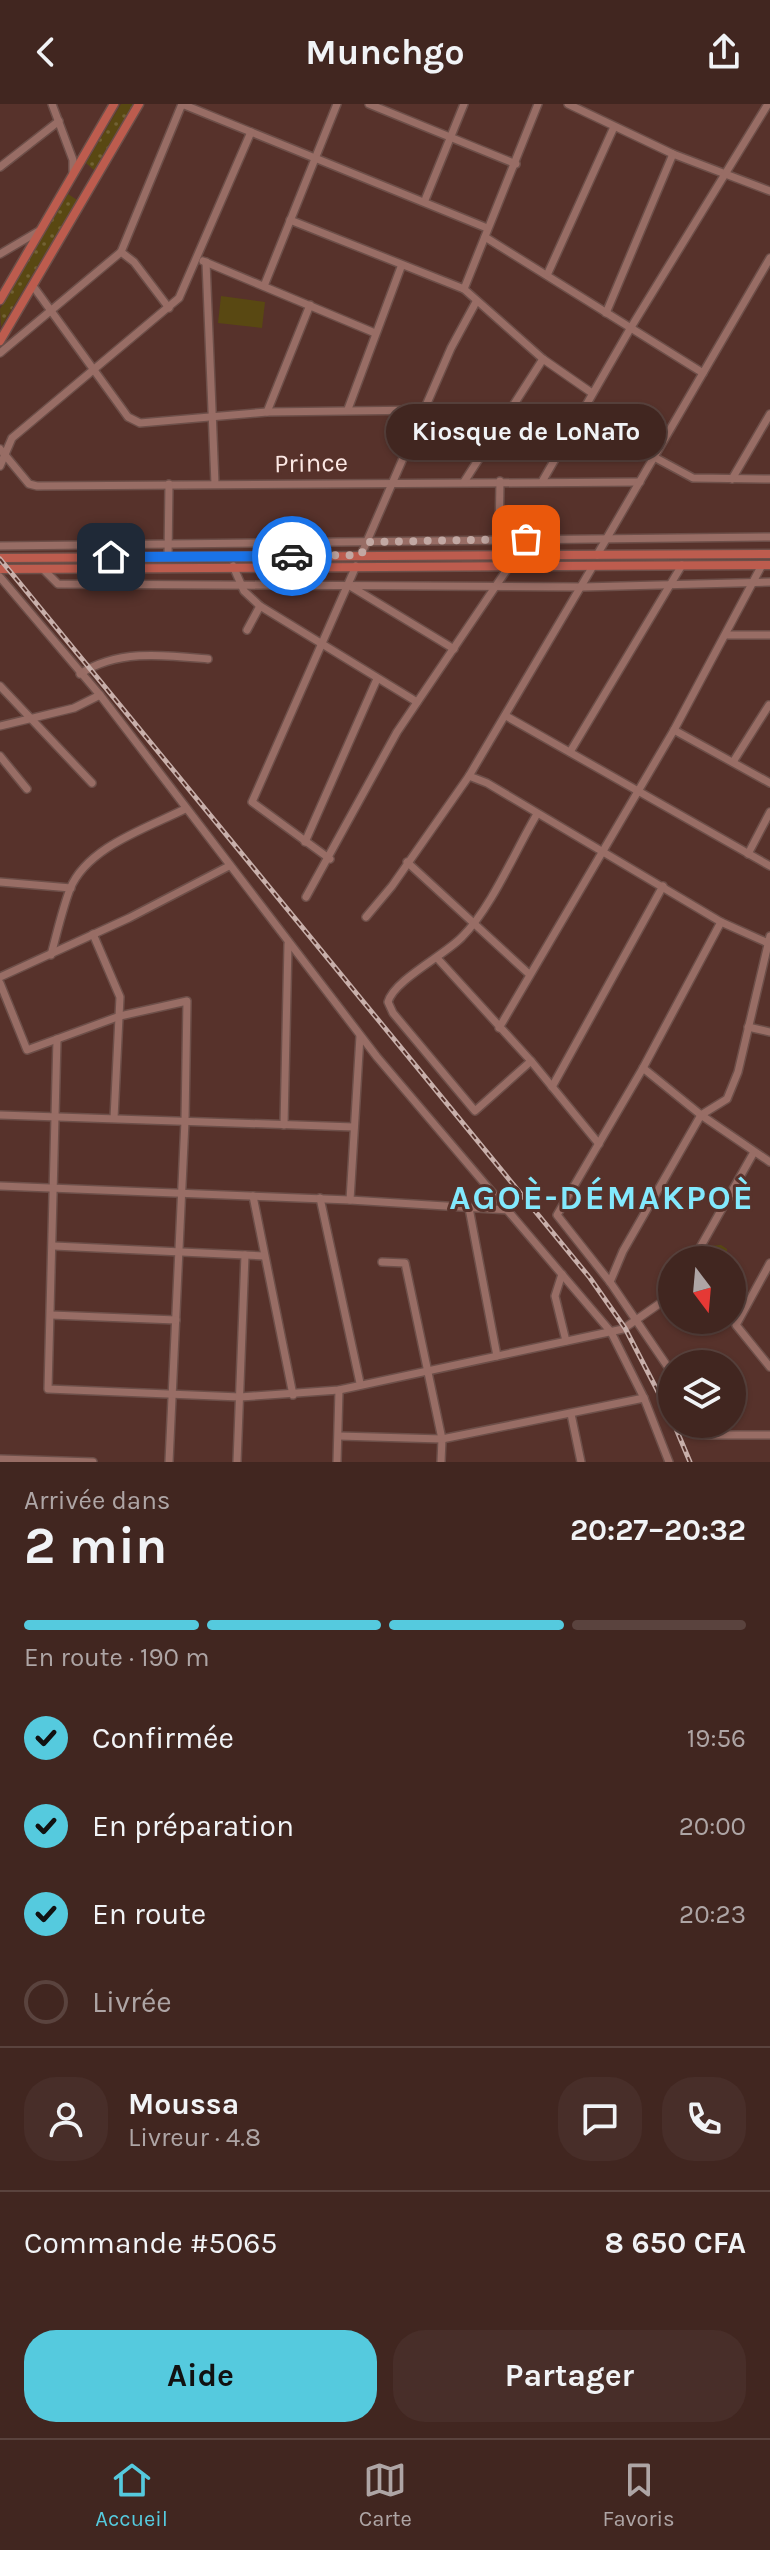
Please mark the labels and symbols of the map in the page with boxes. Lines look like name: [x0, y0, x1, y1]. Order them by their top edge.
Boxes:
callout: Kiosque de LoNaTo: [386, 403, 666, 459]
street label: Prince: [274, 447, 348, 479]
pin: [492, 505, 560, 573]
courier: [252, 516, 332, 596]
pin: [77, 523, 145, 591]
district label: AGOÈ-DÉMAKPOÈ: [449, 1176, 755, 1218]
north arrow: [658, 1246, 746, 1334]

